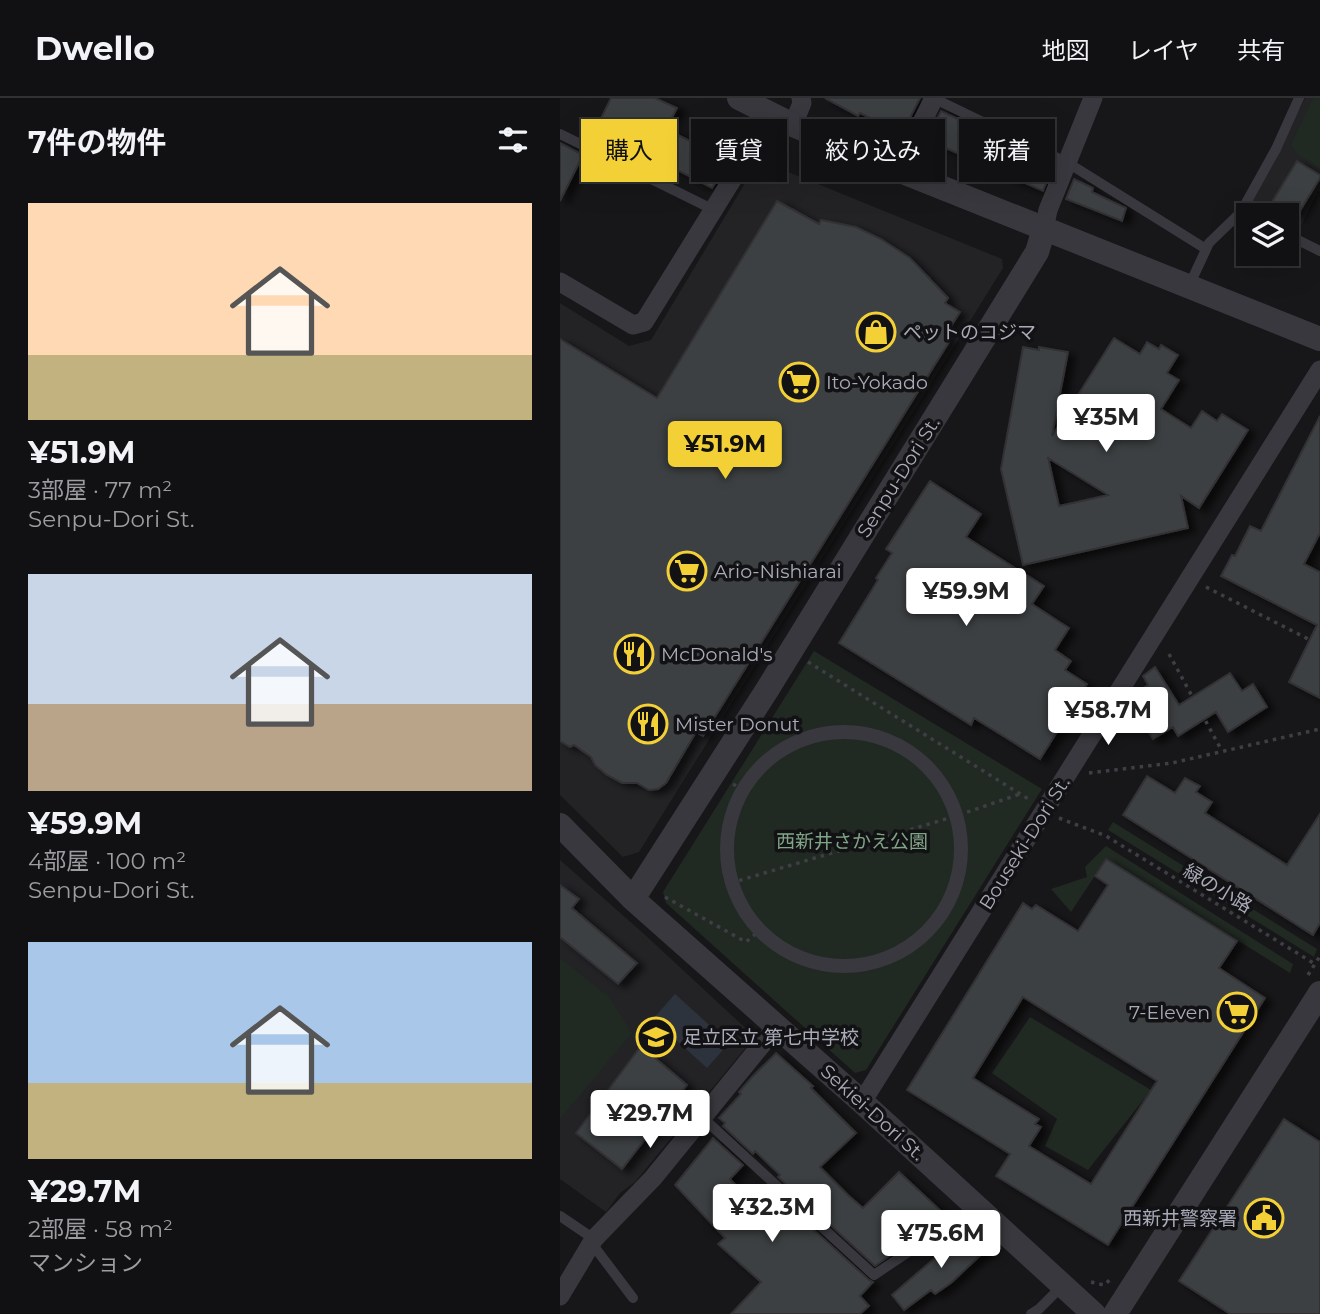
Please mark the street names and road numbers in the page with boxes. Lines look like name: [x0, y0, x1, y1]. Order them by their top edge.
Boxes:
street label: Senpu-Dori St.: [852, 413, 945, 542]
street label: Bouseki-Dori St.: [974, 773, 1075, 914]
street label: 緑の小路: [1179, 859, 1256, 918]
street label: Sekiei-Dori St.: [816, 1060, 930, 1165]

